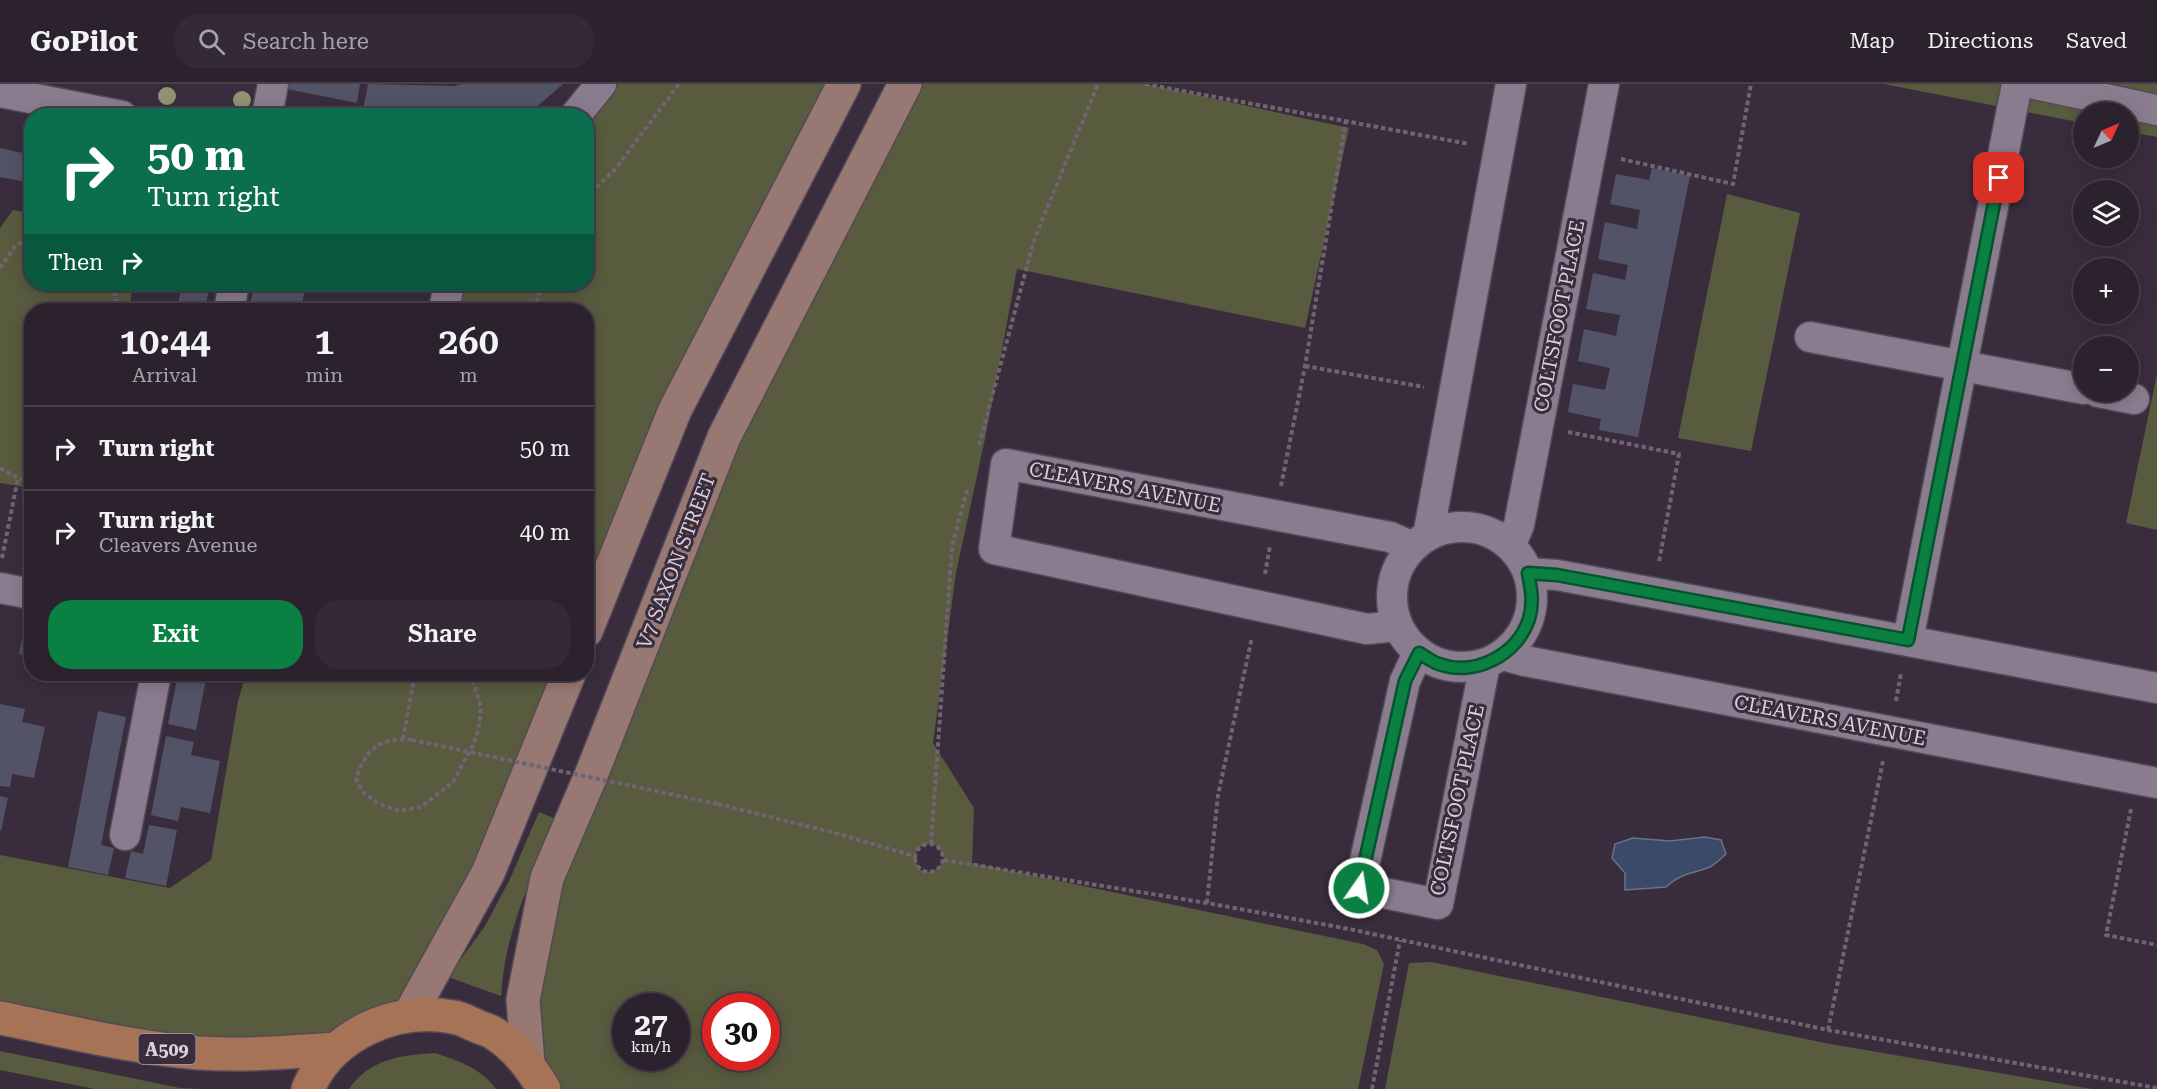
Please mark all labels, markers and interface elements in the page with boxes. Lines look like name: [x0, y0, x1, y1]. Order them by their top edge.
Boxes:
search box: [174, 14, 594, 68]
text: GoPilot: [30, 25, 138, 58]
icon: search: [195, 25, 228, 58]
text: Search here: [243, 29, 369, 54]
text: Map: [1850, 29, 1894, 53]
text: Directions: [1927, 29, 2033, 53]
text: Saved: [2066, 29, 2127, 53]
north arrow: [2073, 102, 2139, 168]
map controls: [2073, 102, 2139, 402]
text: 50 m: [147, 131, 245, 180]
icon: right: [48, 132, 126, 210]
pin: [1973, 152, 2024, 203]
icon: arrive: [1982, 161, 2015, 194]
button: layers: [2073, 180, 2139, 246]
text: Turn right: [147, 181, 280, 213]
street label: COLTSFOOT PLACE: [1529, 218, 1589, 414]
icon: right: [115, 246, 148, 279]
text: Then: [48, 250, 103, 275]
button: +: [2073, 258, 2139, 324]
text: 10:44: [119, 321, 210, 363]
text: 1: [314, 321, 334, 363]
text: 260: [438, 321, 499, 363]
button: −: [2073, 336, 2139, 402]
text: Arrival: [132, 363, 197, 387]
text: min: [306, 363, 343, 387]
text: m: [459, 363, 478, 387]
icon: right: [48, 432, 81, 465]
text: Turn right: [99, 436, 214, 461]
text: 50 m: [520, 436, 570, 461]
street label: CLEAVERS AVENUE: [1027, 457, 1223, 517]
street label: V7 SAXON STREET: [631, 470, 721, 652]
text: Turn right: [99, 508, 214, 533]
icon: right: [48, 516, 81, 549]
text: 40 m: [520, 520, 570, 545]
text: Cleavers Avenue: [99, 533, 257, 557]
button: Exit: [48, 600, 303, 669]
button: Share: [315, 600, 570, 669]
street label: CLEAVERS AVENUE: [1732, 690, 1928, 750]
street label: COLTSFOOT PLACE: [1425, 702, 1489, 898]
position arrow: [1327, 856, 1391, 920]
speed limit sign: 30: [702, 993, 780, 1071]
text: 27: [634, 1007, 668, 1042]
road number: A509: [138, 1034, 195, 1064]
text: km/h: [631, 1038, 671, 1056]

